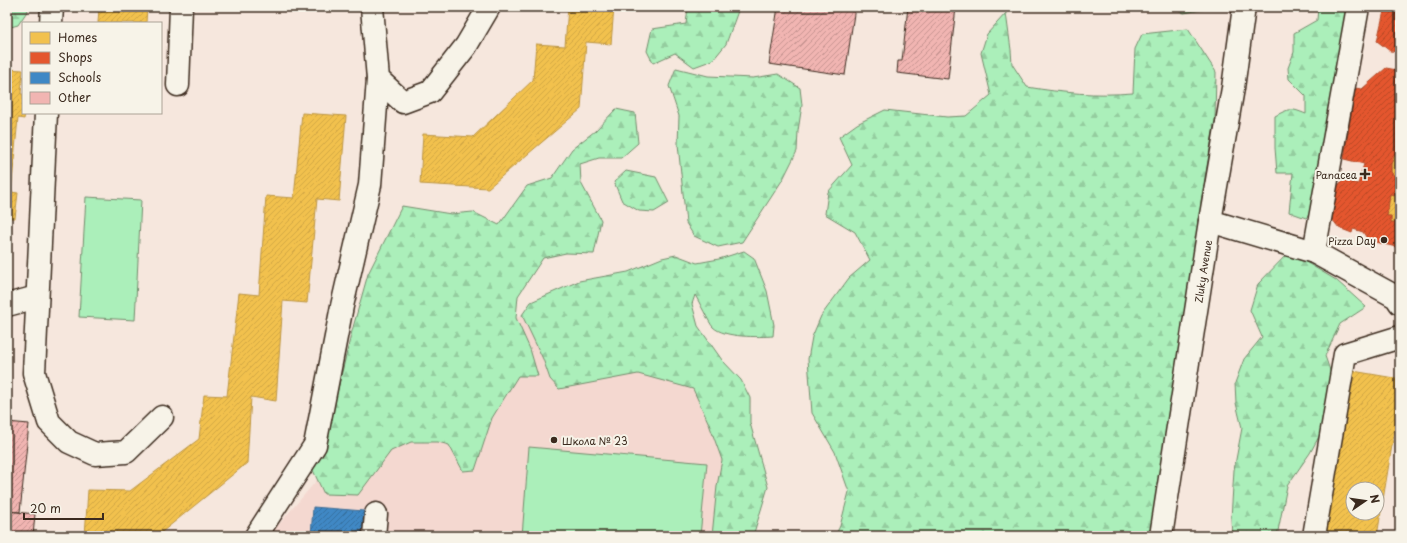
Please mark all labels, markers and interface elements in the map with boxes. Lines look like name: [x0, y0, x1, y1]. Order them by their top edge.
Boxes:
legend: [22, 22, 162, 114]
text: Homes: [58, 28, 97, 46]
text: Shops: [58, 48, 93, 66]
text: Schools: [58, 68, 102, 86]
text: Other: [58, 88, 91, 106]
place label: Panacea: [1316, 167, 1358, 182]
marker: Panacea: [1360, 169, 1370, 179]
place label: Pizza Day: [1328, 233, 1376, 248]
marker: Pizza Day: [1379, 235, 1389, 245]
street label: Zluky Avenue: [1190, 238, 1215, 304]
place label: Школа № 23: [562, 433, 628, 448]
marker: Школа № 23: [549, 435, 559, 445]
north arrow: [1345, 481, 1385, 521]
text: N: [1366, 492, 1385, 505]
scale bar: [24, 495, 103, 521]
text: 20 m: [30, 499, 61, 517]

